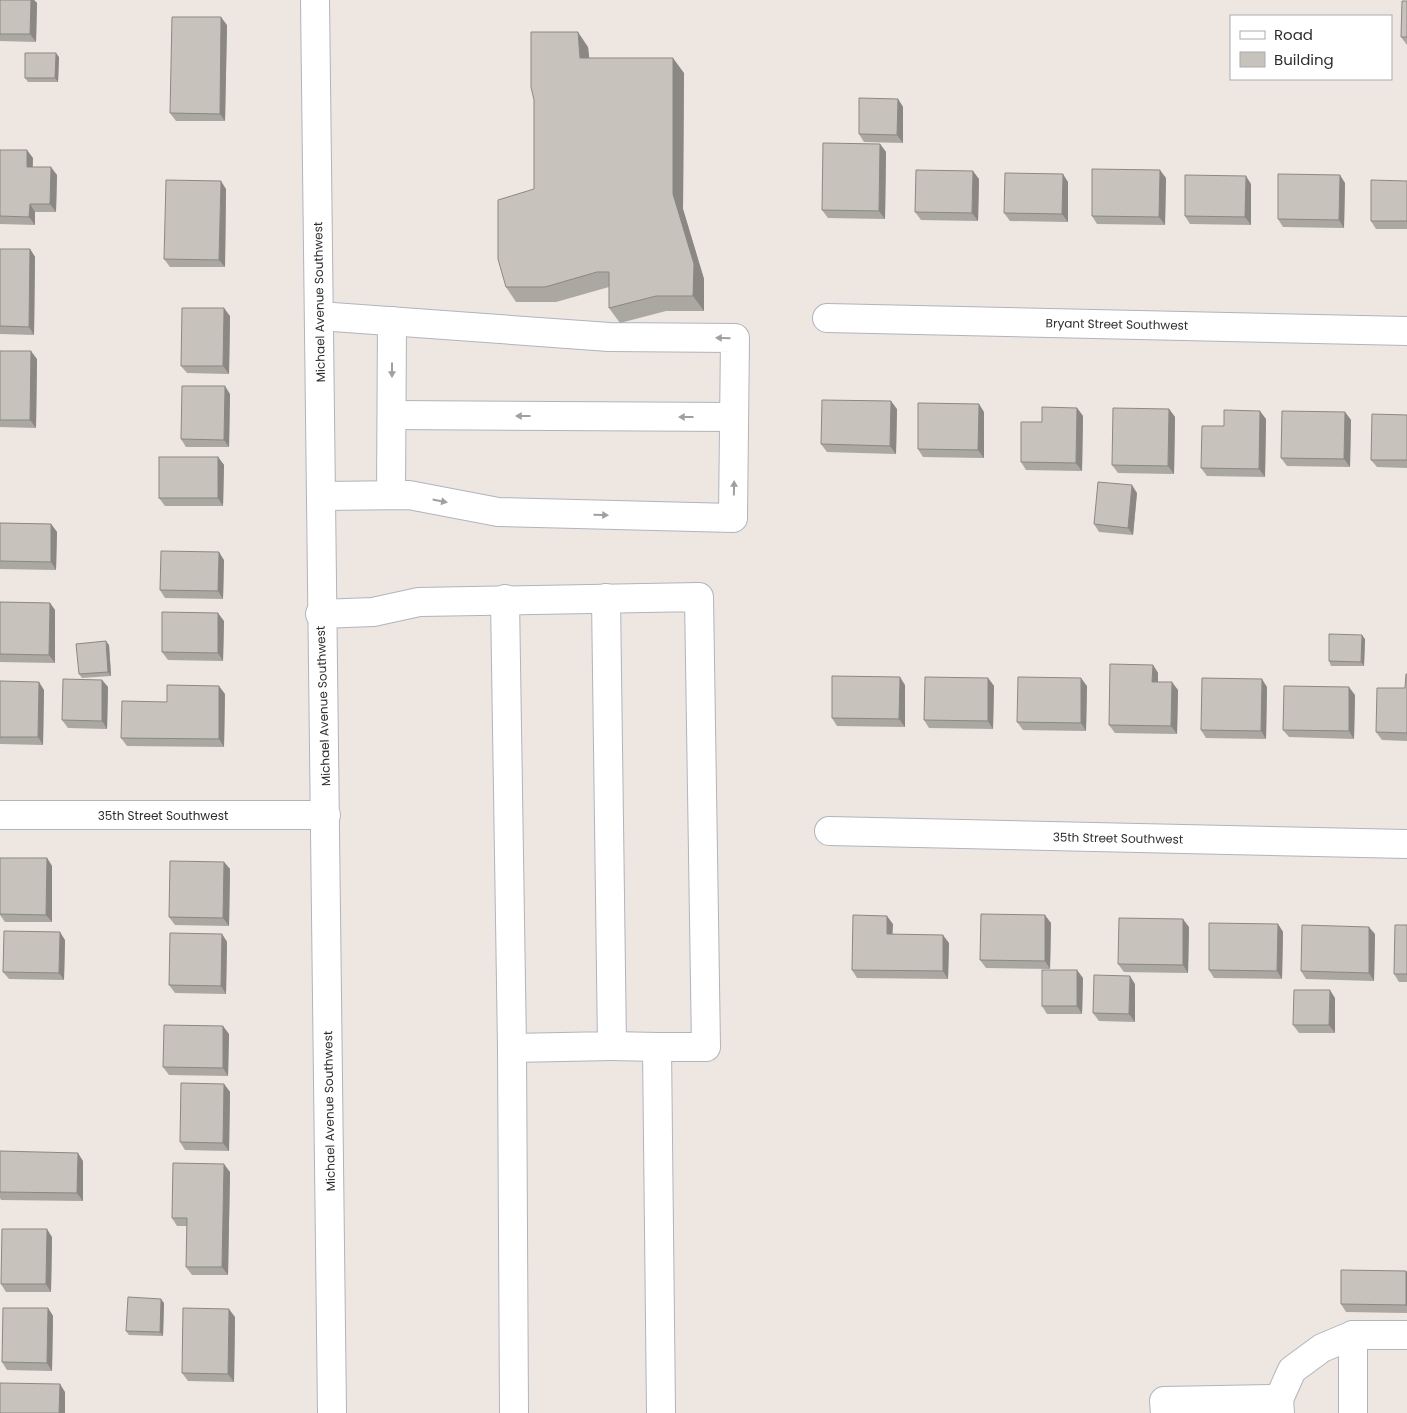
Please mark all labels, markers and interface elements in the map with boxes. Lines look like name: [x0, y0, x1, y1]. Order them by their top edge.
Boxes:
legend: [1230, 15, 1392, 80]
text: Road: [1274, 24, 1313, 45]
text: Building: [1274, 49, 1334, 70]
street label: Michael Avenue Southwest: [309, 222, 329, 382]
street label: Bryant Street Southwest: [1046, 314, 1188, 334]
one-way arrow: [715, 333, 731, 341]
one-way arrow: [388, 362, 396, 378]
one-way arrow: [515, 412, 531, 420]
one-way arrow: [677, 412, 693, 420]
one-way arrow: [730, 480, 738, 496]
one-way arrow: [432, 497, 447, 505]
one-way arrow: [593, 511, 609, 519]
street label: Michael Avenue Southwest: [312, 625, 334, 787]
street label: 35th Street Southwest: [98, 807, 228, 824]
street label: 35th Street Southwest: [1053, 828, 1183, 848]
street label: Michael Avenue Southwest: [319, 1031, 339, 1191]

